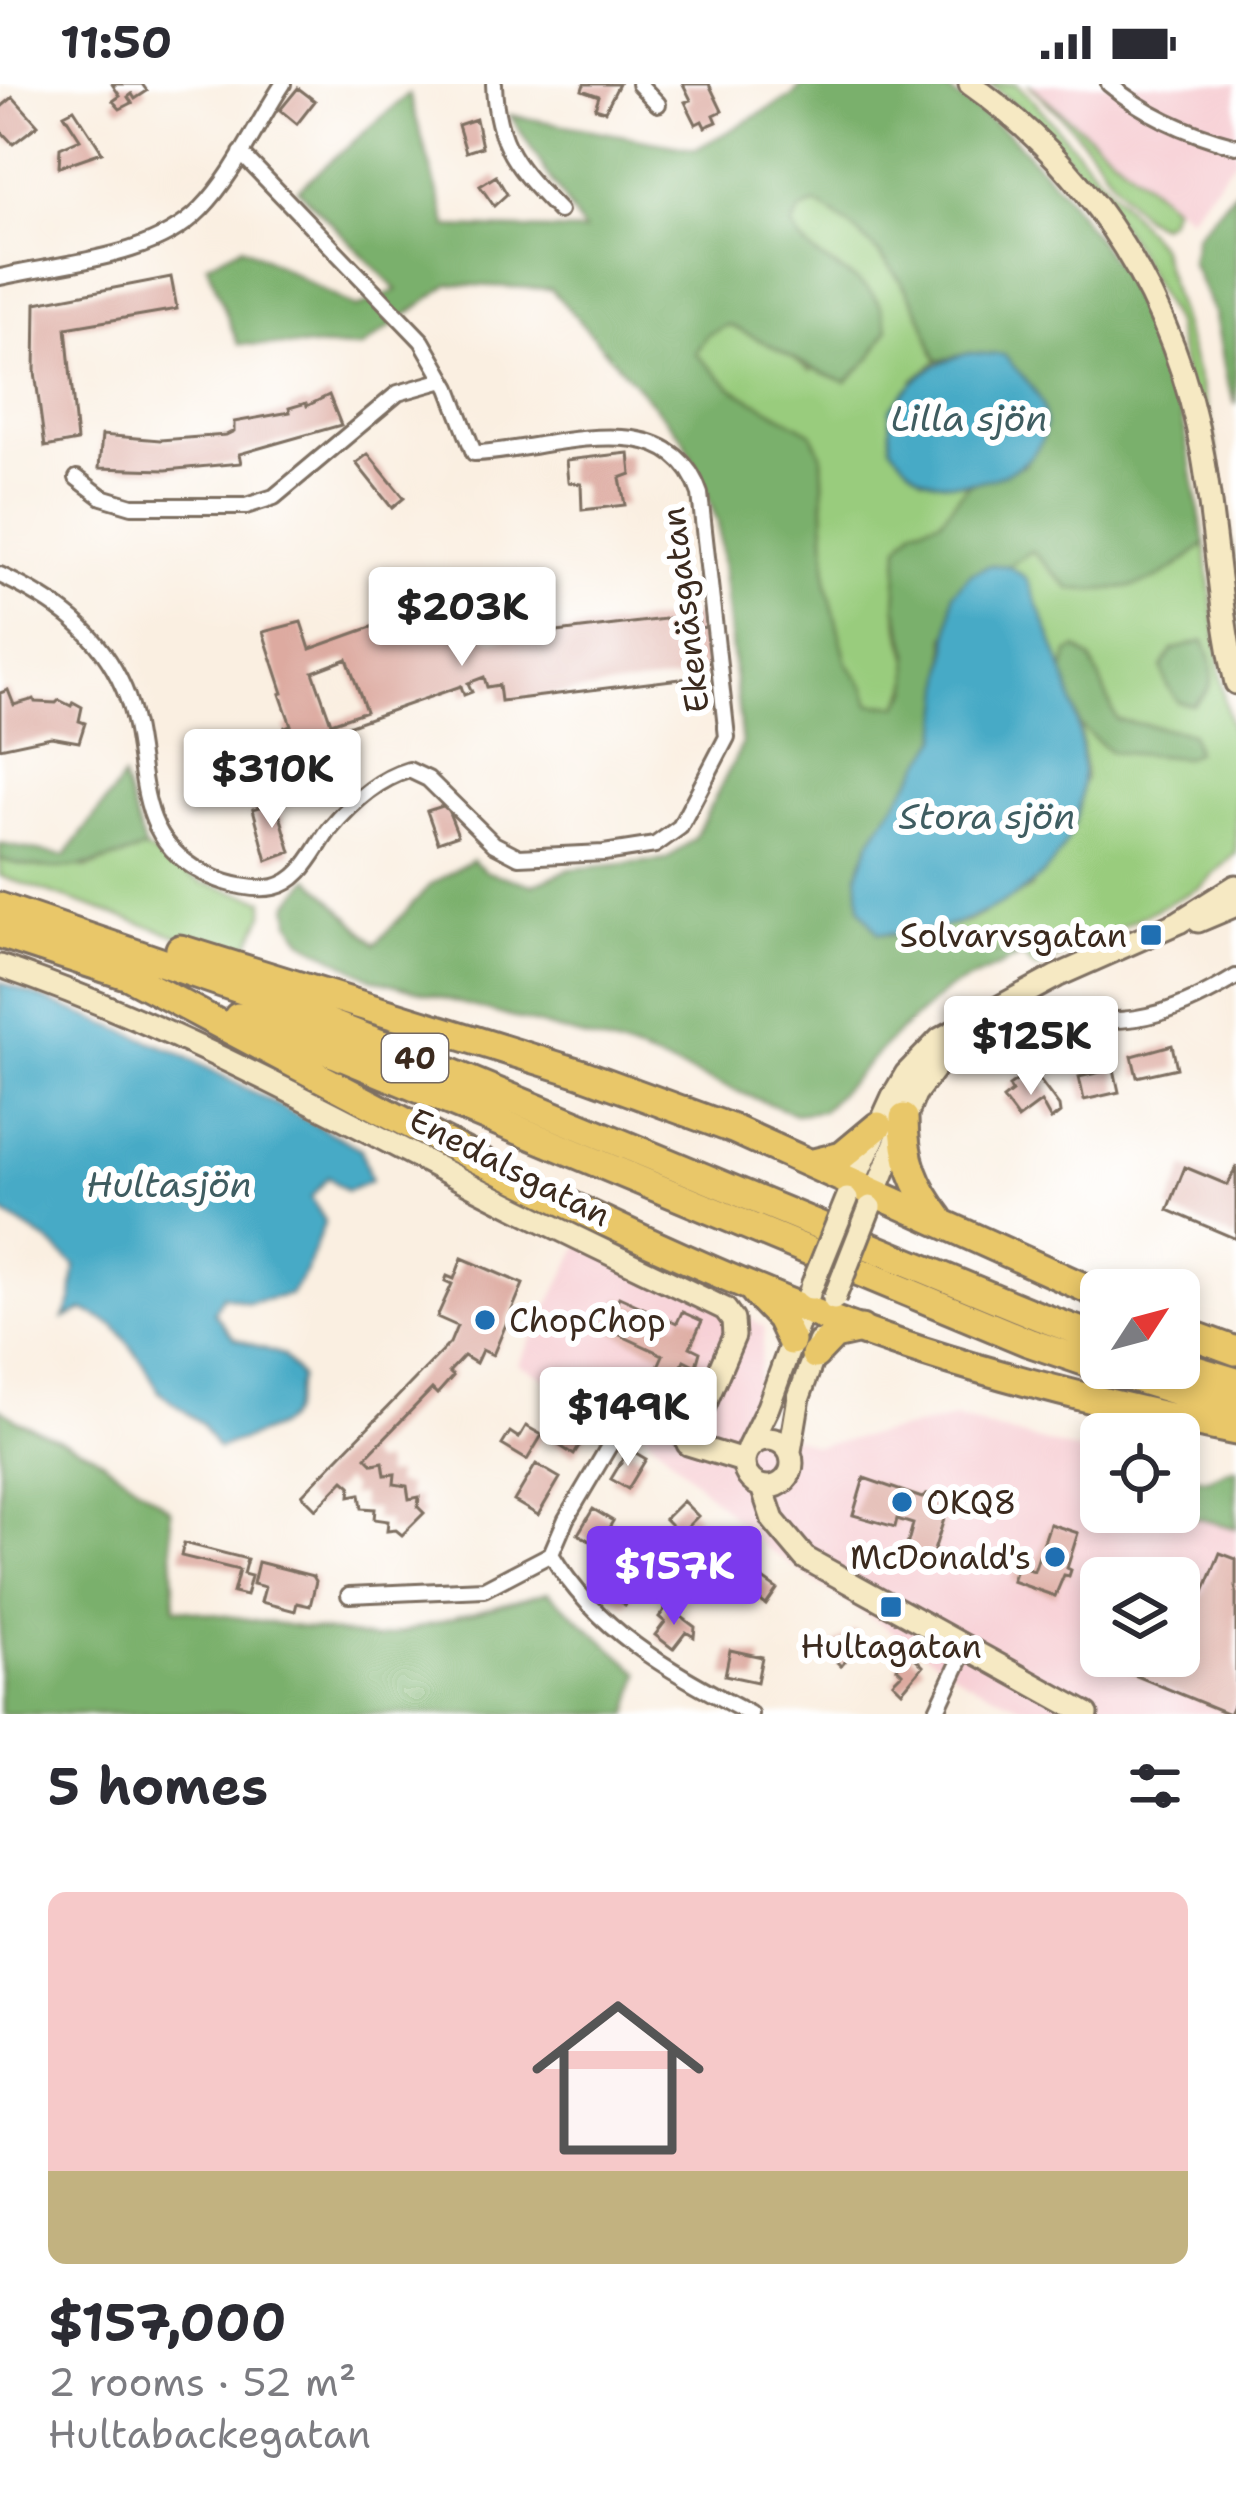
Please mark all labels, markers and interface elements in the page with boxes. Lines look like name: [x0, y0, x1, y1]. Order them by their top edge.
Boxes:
text: 11:50: [60, 12, 172, 72]
water label: Lilla sjön: [890, 394, 1048, 443]
street label: Ekenäsgatan: [650, 504, 720, 716]
pin: $203K: [378, 567, 546, 669]
text: $203K: [396, 580, 528, 632]
pin: $310K: [188, 729, 356, 831]
text: $310K: [211, 742, 333, 794]
water label: Stora sjön: [898, 792, 1076, 841]
place label: Solvarvsgatan: [900, 913, 1127, 958]
marker: Solvarvsgatan: [1138, 922, 1164, 948]
pin: $125K: [947, 996, 1115, 1098]
text: $125K: [971, 1009, 1091, 1061]
road number: 40: [382, 1034, 448, 1082]
street label: Enedalsgatan: [402, 1097, 618, 1237]
water label: Hultasjön: [86, 1160, 252, 1209]
north arrow: [1080, 1269, 1200, 1389]
map controls: [1080, 1269, 1200, 1677]
place label: ChopChop: [509, 1298, 666, 1343]
marker: ChopChop: [472, 1307, 498, 1333]
pin: $149K: [544, 1367, 712, 1469]
text: $149K: [567, 1380, 689, 1432]
button: locate: [1080, 1413, 1200, 1533]
place label: OKQ8: [926, 1480, 1017, 1525]
marker: OKQ8: [889, 1489, 915, 1515]
pin: $157K: [590, 1526, 758, 1628]
place label: McDonald's: [850, 1535, 1031, 1580]
text: $157K: [614, 1539, 734, 1591]
marker: McDonald's: [1042, 1544, 1068, 1570]
button: layers: [1080, 1557, 1200, 1677]
marker: Hultagatan: [878, 1594, 904, 1620]
place label: Hultagatan: [800, 1624, 982, 1669]
text: 5 homes: [48, 1752, 268, 1820]
icon: filters: [1122, 1753, 1188, 1819]
icon: home: [510, 1970, 726, 2186]
text: $157,000: [48, 2288, 286, 2356]
text: 2 rooms · 52 m²: [48, 2356, 357, 2408]
text: Hultabackegatan: [48, 2408, 371, 2460]

